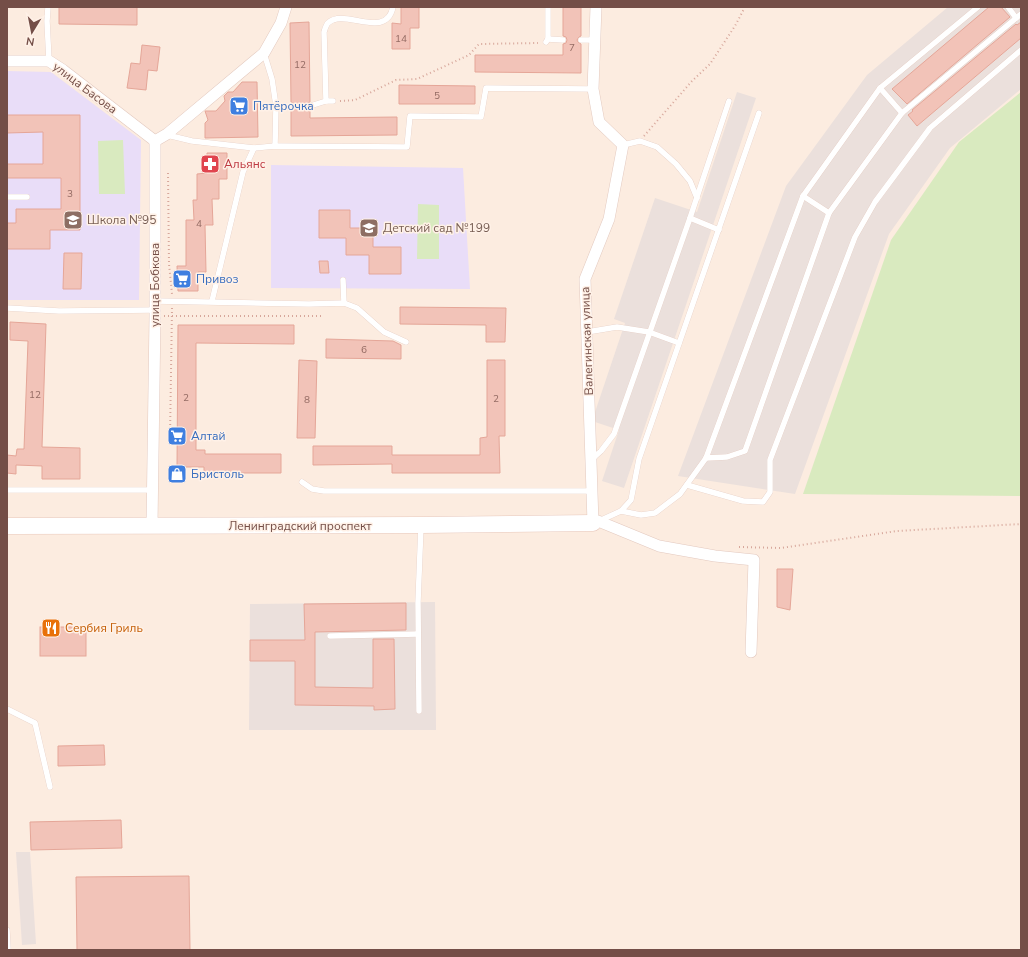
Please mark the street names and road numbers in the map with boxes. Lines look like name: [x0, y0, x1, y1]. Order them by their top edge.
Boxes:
street label: улица Басова: [50, 59, 120, 117]
street label: улица Бобкова: [147, 243, 163, 327]
street label: Валегинская улица: [577, 286, 597, 396]
street label: Ленинградский проспект: [228, 518, 372, 534]

